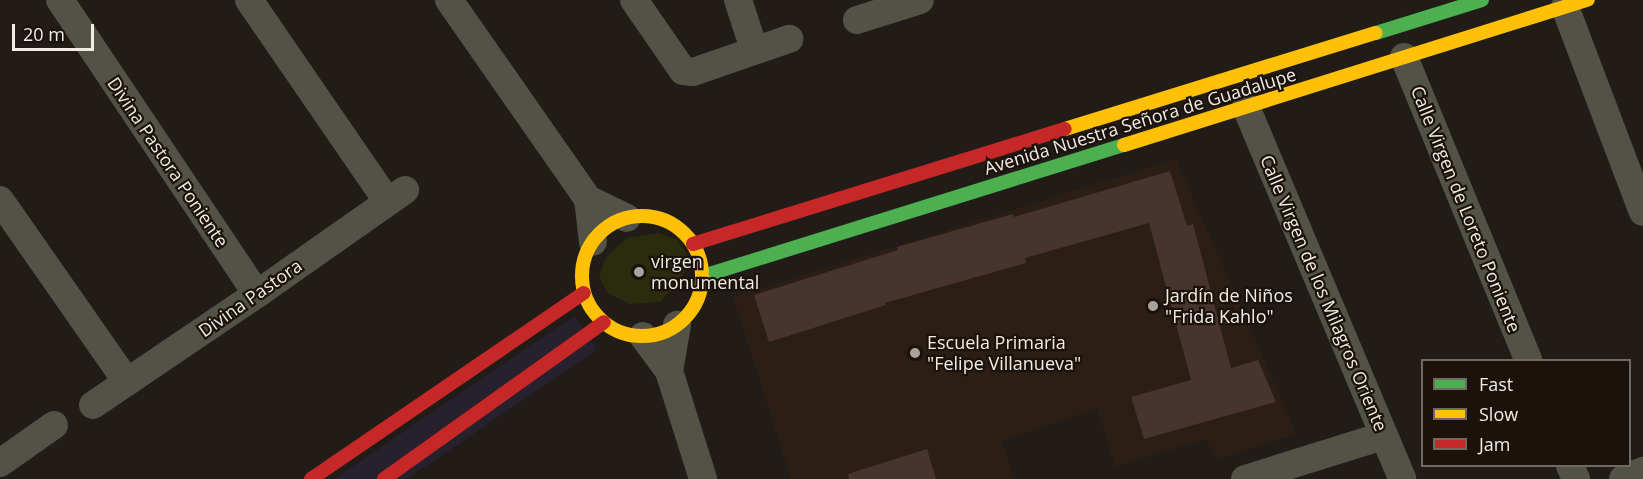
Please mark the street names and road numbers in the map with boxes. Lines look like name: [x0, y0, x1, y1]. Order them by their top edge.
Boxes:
street label: Avenida Nuestra Señora de Guadalupe: [981, 63, 1299, 179]
street label: Divina Pastora Poniente: [103, 73, 233, 251]
street label: Calle Virgen de Loreto Poniente: [1407, 83, 1525, 335]
street label: Calle Virgen de los Milagros Oriente: [1256, 152, 1392, 434]
street label: Divina Pastora: [194, 254, 306, 342]

